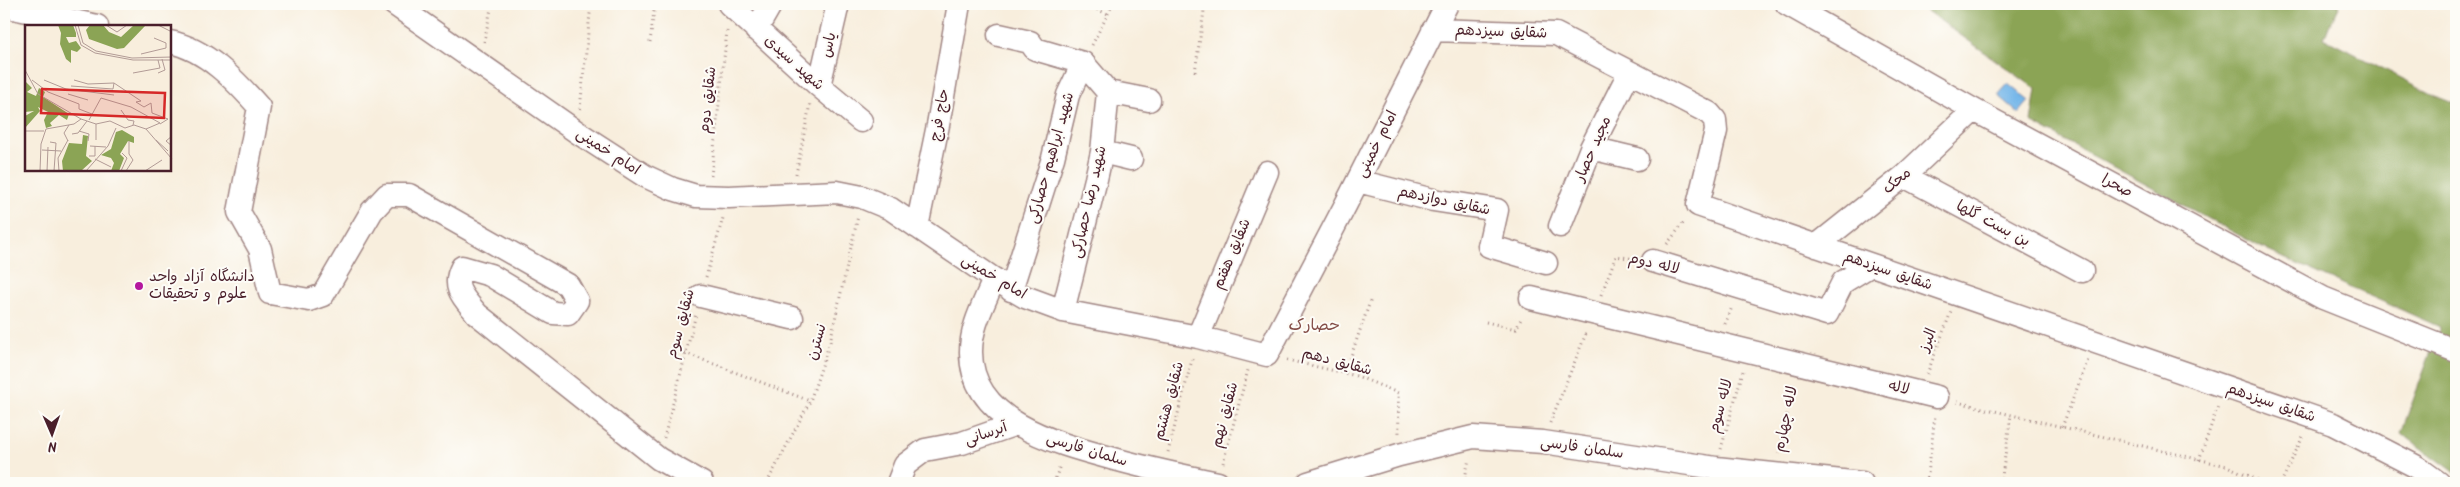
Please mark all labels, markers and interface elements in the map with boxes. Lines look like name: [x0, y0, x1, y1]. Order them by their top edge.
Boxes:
street label: شقایق سیزدهم: [1454, 18, 1548, 46]
inset map: [25, 25, 171, 171]
street label: شهید سیدی: [758, 29, 830, 97]
street label: یاس: [814, 30, 844, 60]
street label: شقایق دوم: [693, 65, 723, 135]
street label: حاج فرج: [924, 87, 956, 143]
street label: شهید ابراهیم حصارکی: [1021, 89, 1081, 227]
street label: امام خمینی: [1350, 106, 1404, 182]
street label: مجید حصار: [1567, 112, 1618, 187]
street label: امام خمینی: [571, 122, 645, 182]
street label: شهید رضا حصارکی: [1064, 143, 1114, 261]
street label: محک: [1877, 162, 1917, 200]
street label: صحرا: [2097, 168, 2137, 204]
street label: شقایق دوازدهم: [1396, 179, 1492, 223]
street label: بن بست گلها: [1952, 194, 2034, 254]
street label: شقایق هفتم: [1206, 215, 1258, 293]
street label: شقایق سیزدهم: [1840, 245, 1936, 297]
street label: لاله دوم: [1626, 247, 1682, 281]
street label: امام خمینی: [957, 248, 1031, 306]
place label: دانشگاه آزاد واحد علوم و تحقیقات: [149, 265, 255, 306]
marker: دانشگاه آزاد واحد علوم و تحقیقات: [133, 280, 145, 292]
street label: شقایق سوم: [660, 286, 702, 362]
district label: حصارک: [1289, 313, 1339, 338]
street label: نسترن: [800, 321, 834, 363]
street label: البرز: [1912, 325, 1944, 356]
street label: شقایق دهم: [1299, 341, 1375, 383]
street label: شقایق هشتم: [1147, 359, 1191, 443]
street label: لاله: [1886, 374, 1912, 402]
street label: لاله سوم: [1702, 376, 1740, 436]
street label: شقایق سیزدهم: [2223, 377, 2319, 429]
street label: شقایق نهم: [1205, 379, 1245, 451]
street label: لاله چهارم: [1767, 384, 1805, 454]
north arrow: [28, 410, 78, 460]
street label: آبرسانی: [961, 415, 1012, 453]
street label: سلمان فارسی: [1043, 426, 1131, 474]
street label: سلمان فارسی: [1539, 430, 1625, 466]
text: N: [47, 435, 57, 457]

